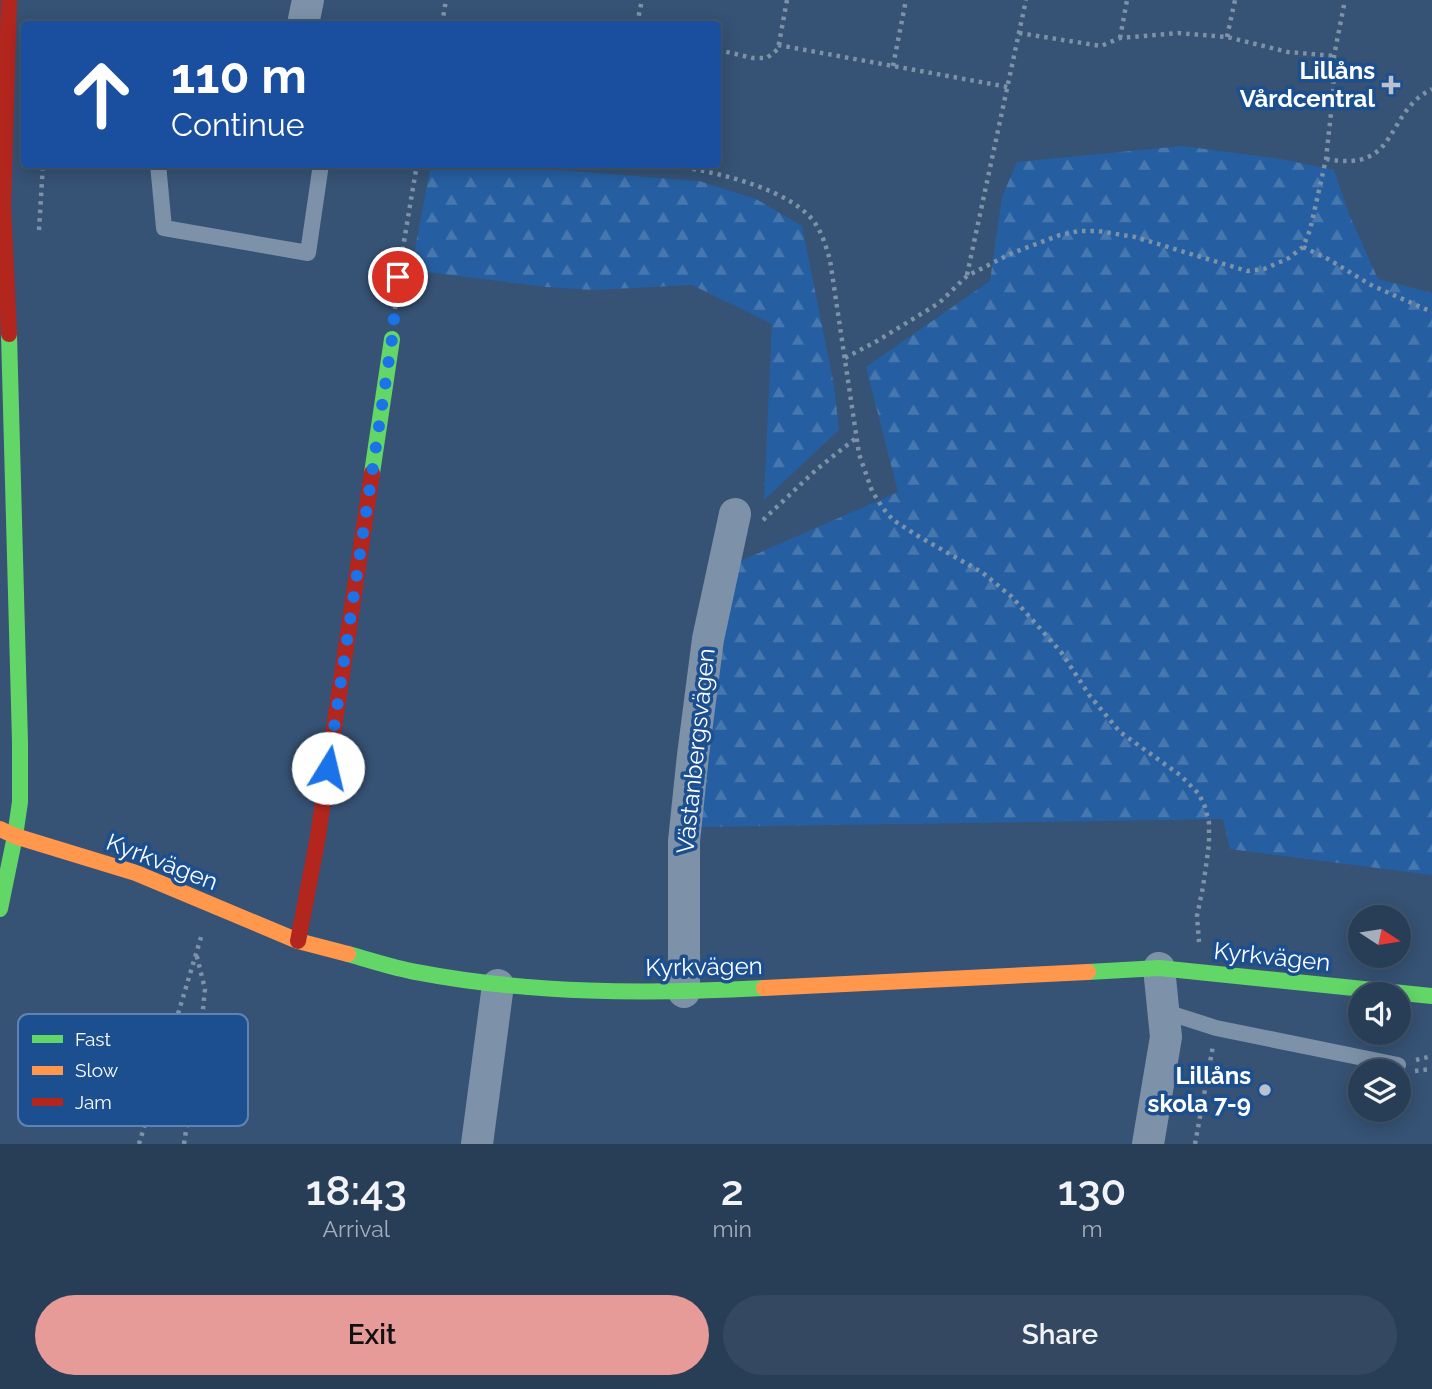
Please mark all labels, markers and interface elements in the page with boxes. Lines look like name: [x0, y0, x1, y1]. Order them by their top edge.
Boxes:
text: 110 m: [171, 47, 307, 104]
icon: ahead: [56, 49, 147, 140]
place label: Lillåns Vårdcentral: [1240, 56, 1375, 113]
marker: Lillåns Vårdcentral: [1381, 75, 1401, 95]
text: Continue: [171, 106, 305, 143]
pin: [368, 247, 428, 307]
icon: arrive: [379, 258, 417, 296]
street label: Västanbergsvägen: [670, 647, 721, 855]
position arrow: [291, 731, 365, 805]
street label: Kyrkvägen: [102, 827, 222, 896]
north arrow: [1348, 905, 1410, 968]
map controls: [1348, 905, 1411, 1122]
street label: Kyrkvägen: [1212, 936, 1332, 977]
street label: Kyrkvägen: [645, 951, 763, 982]
button: sound: [1348, 982, 1411, 1045]
legend: [18, 1014, 248, 1126]
text: Fast: [75, 1028, 111, 1050]
text: Slow: [75, 1059, 119, 1081]
button: layers: [1348, 1059, 1411, 1122]
place label: Lillåns skola 7-9: [1148, 1061, 1251, 1118]
marker: Lillåns skola 7-9: [1257, 1082, 1273, 1098]
text: Jam: [75, 1091, 112, 1113]
text: 18:43: [306, 1166, 407, 1215]
text: 2: [721, 1166, 744, 1215]
text: 130: [1058, 1166, 1126, 1215]
text: Arrival: [322, 1215, 390, 1242]
text: min: [712, 1215, 752, 1242]
text: m: [1081, 1215, 1103, 1242]
button: Exit: [35, 1295, 709, 1375]
button: Share: [723, 1295, 1397, 1375]

